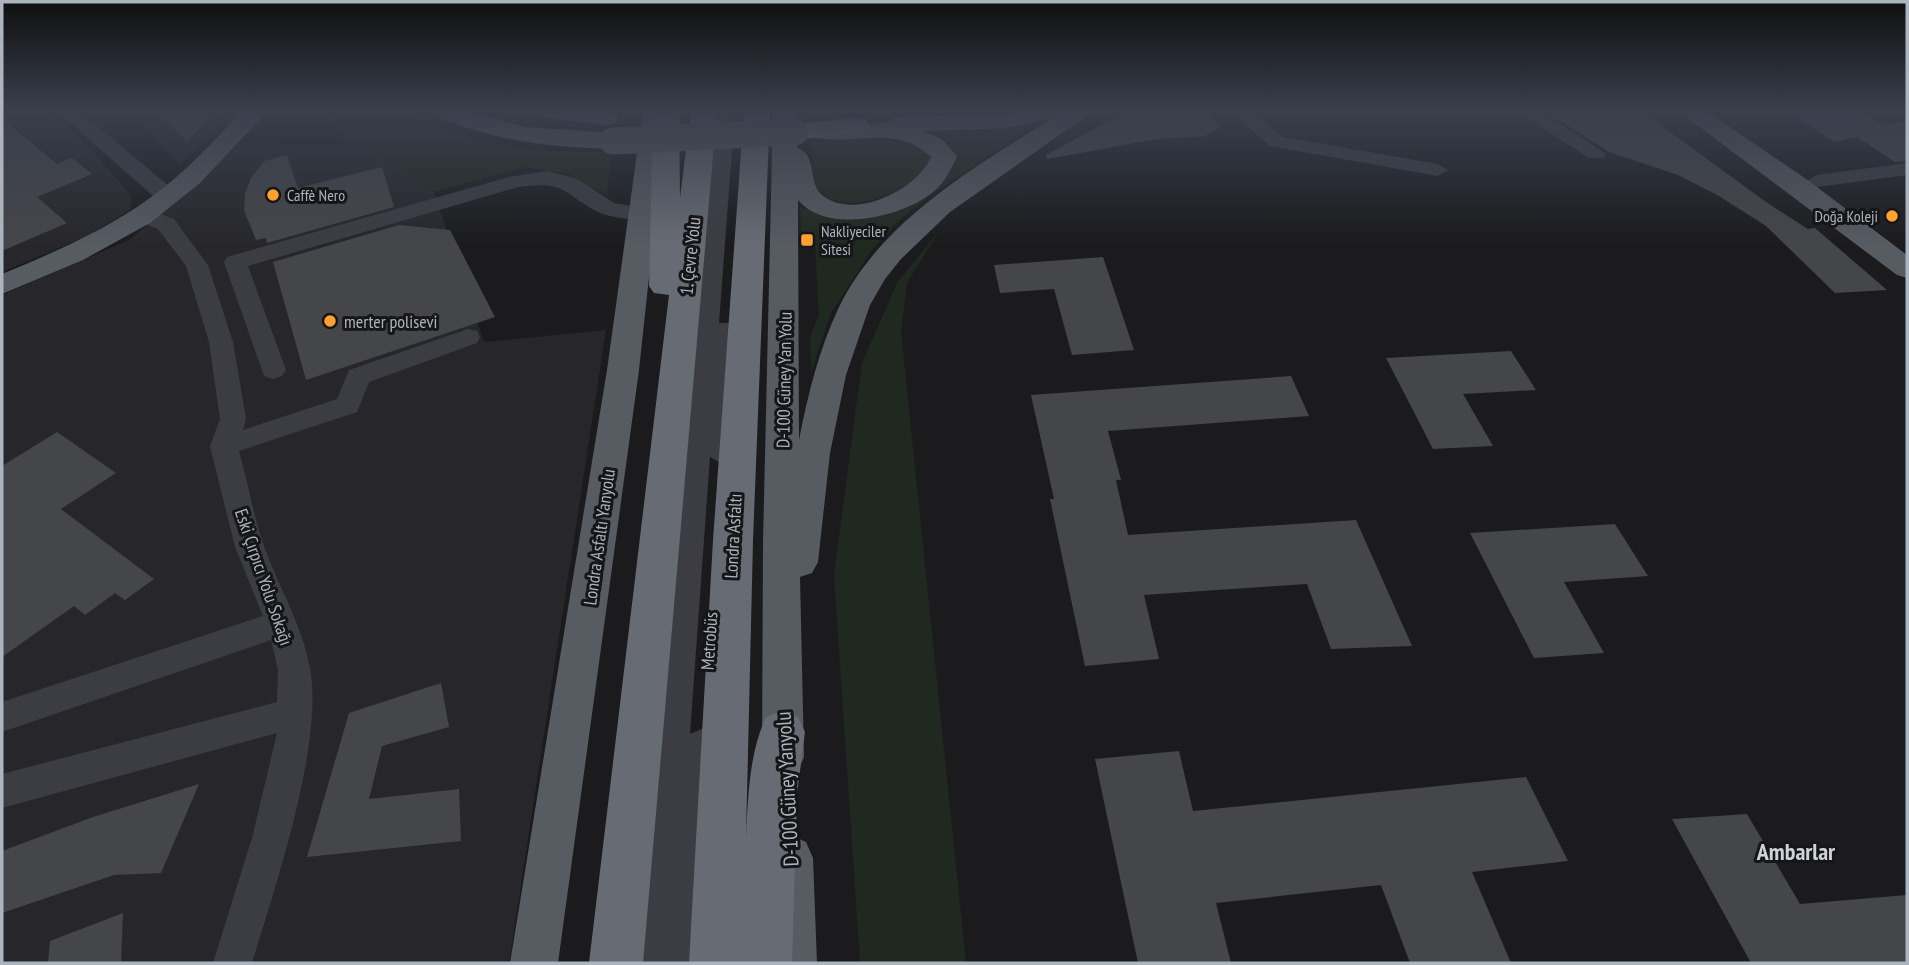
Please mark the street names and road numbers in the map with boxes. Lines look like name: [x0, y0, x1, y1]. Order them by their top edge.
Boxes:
street label: 1. Çevre Yolu: [674, 216, 706, 296]
street label: D-100 Güney Yan Yolu: [771, 312, 797, 448]
street label: Londra Asfaltı Yanyolu: [578, 467, 620, 607]
street label: Londra Asfaltı: [719, 493, 747, 579]
street label: Eski Çırpıcı Yolu Sokağı: [230, 506, 298, 648]
street label: Metrobüs: [695, 611, 723, 671]
street label: D-100 Güney Yanyolu: [769, 711, 805, 867]

